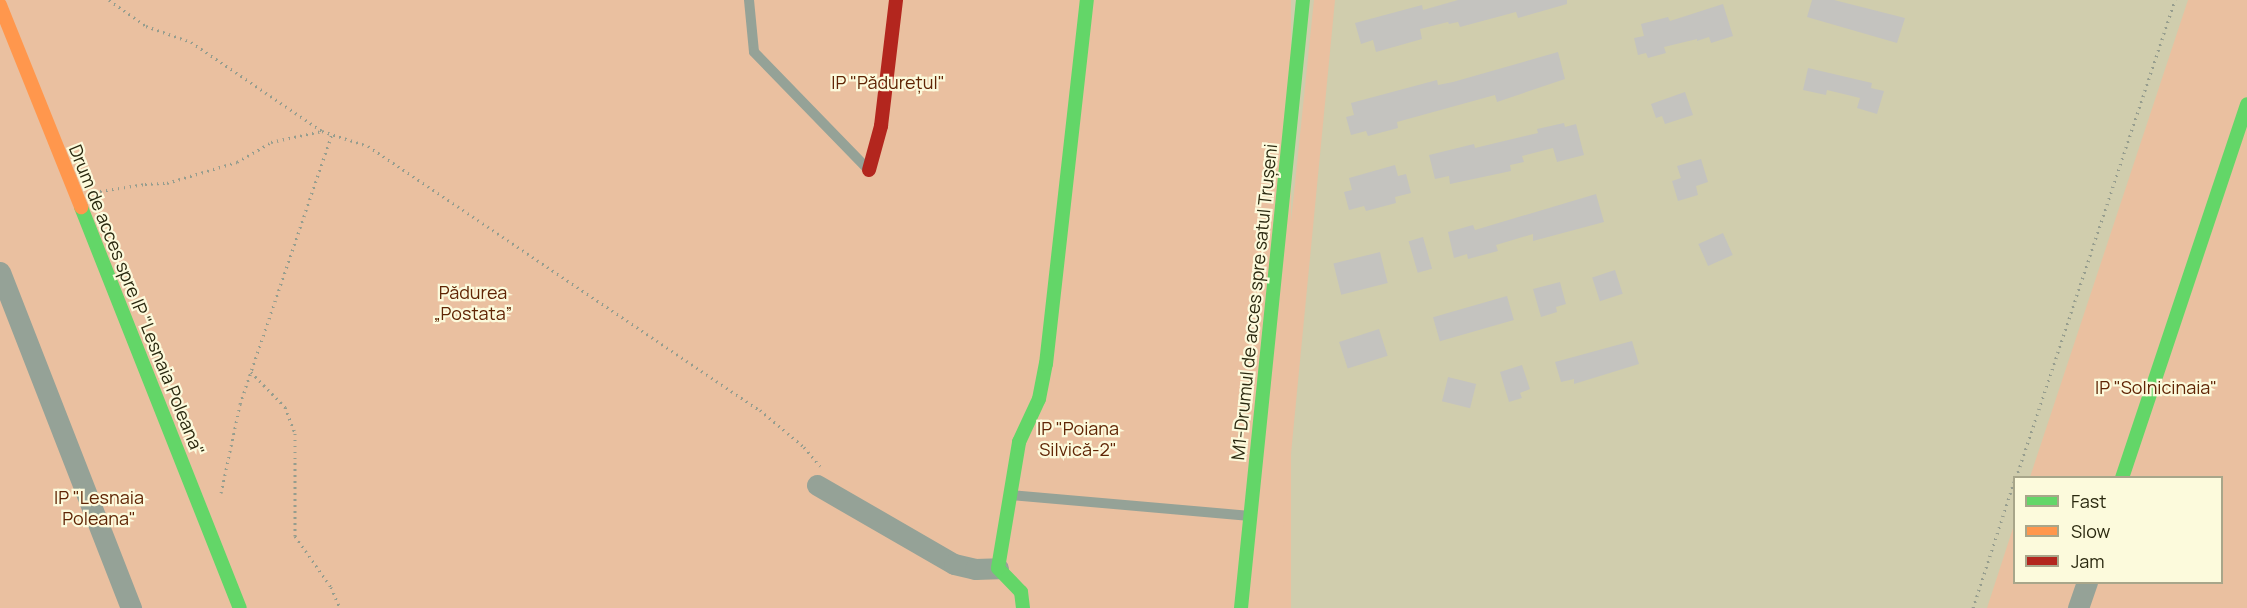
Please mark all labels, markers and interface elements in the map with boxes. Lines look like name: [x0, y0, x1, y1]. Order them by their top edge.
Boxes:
park label: IP "Pădurețul": [831, 71, 945, 93]
street label: Drum de acces spre IP "Lesnaia Poleana": [65, 141, 209, 459]
street label: M1-Drumul de acces spre satul Trușeni: [1227, 143, 1281, 461]
park label: Pădurea „Postata”: [434, 282, 512, 324]
park label: IP "Solnicinaia": [2095, 376, 2217, 398]
park label: IP "Poiana Silvică-2": [1037, 418, 1119, 460]
legend: [2013, 476, 2223, 584]
park label: IP "Lesnaia Poleana": [54, 487, 144, 530]
text: Fast: [2071, 489, 2106, 513]
text: Slow: [2071, 519, 2110, 543]
text: Jam: [2071, 549, 2105, 573]

